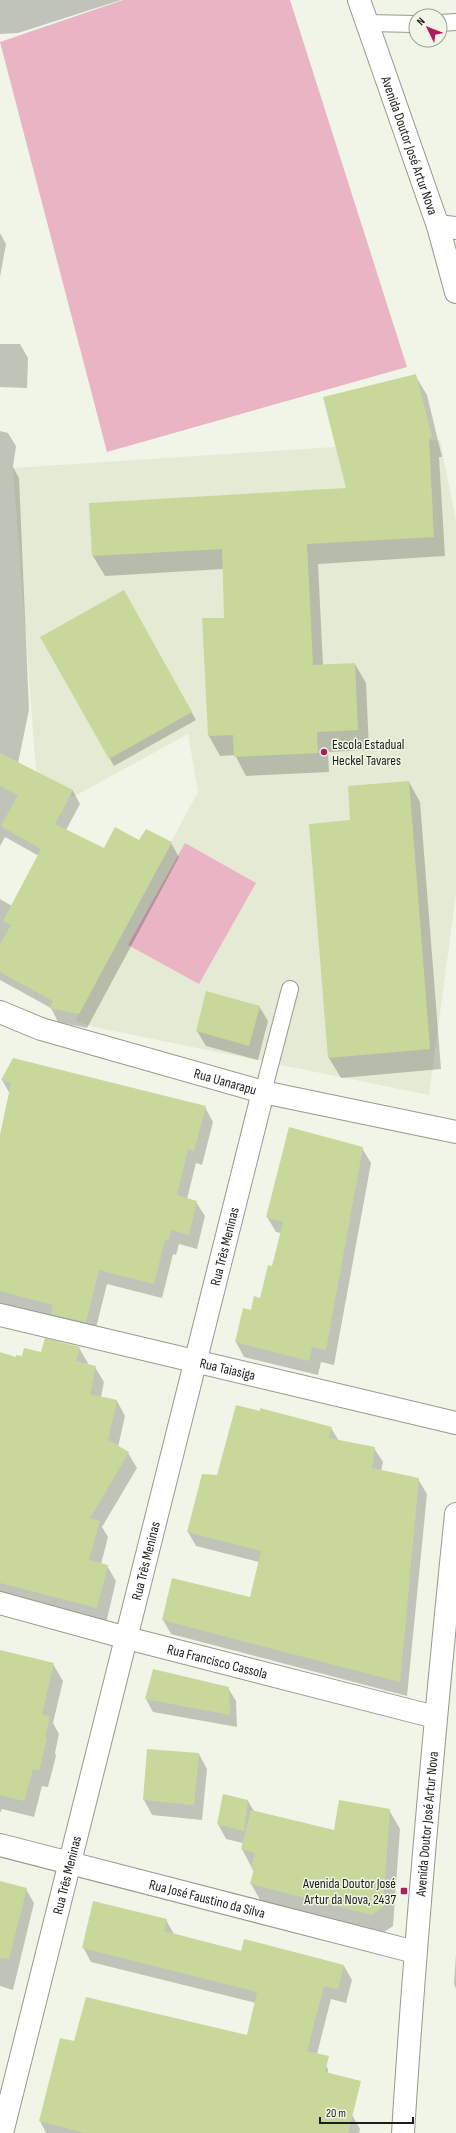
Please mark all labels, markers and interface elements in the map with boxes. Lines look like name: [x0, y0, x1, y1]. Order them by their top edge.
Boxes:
north arrow: [408, 8, 448, 48]
text: N: [414, 15, 428, 28]
street label: Avenida Doutor José Artur Nova: [377, 73, 442, 217]
place label: Escola Estadual Heckel Tavares: [332, 736, 404, 769]
marker: Escola Estadual Heckel Tavares: [319, 747, 329, 757]
street label: Rua Uanarapu: [192, 1064, 259, 1098]
street label: Rua Três Meninas: [206, 1205, 242, 1287]
street label: Rua Taiasiga: [198, 1354, 257, 1384]
street label: Rua Três Meninas: [127, 1520, 163, 1602]
street label: Rua Francisco Cassola: [165, 1640, 269, 1682]
street label: Avenida Doutor José Artur Nova: [412, 1751, 441, 1898]
street label: Rua Três Meninas: [49, 1834, 85, 1916]
street label: Rua José Faustino da Silva: [147, 1875, 267, 1922]
place label: Avenida Doutor José Artur da Nova, 2437: [302, 1875, 396, 1908]
marker: Avenida Doutor José Artur da Nova, 2437: [399, 1886, 409, 1896]
scale bar: [320, 2099, 413, 2125]
text: 20 m: [326, 2106, 346, 2121]

